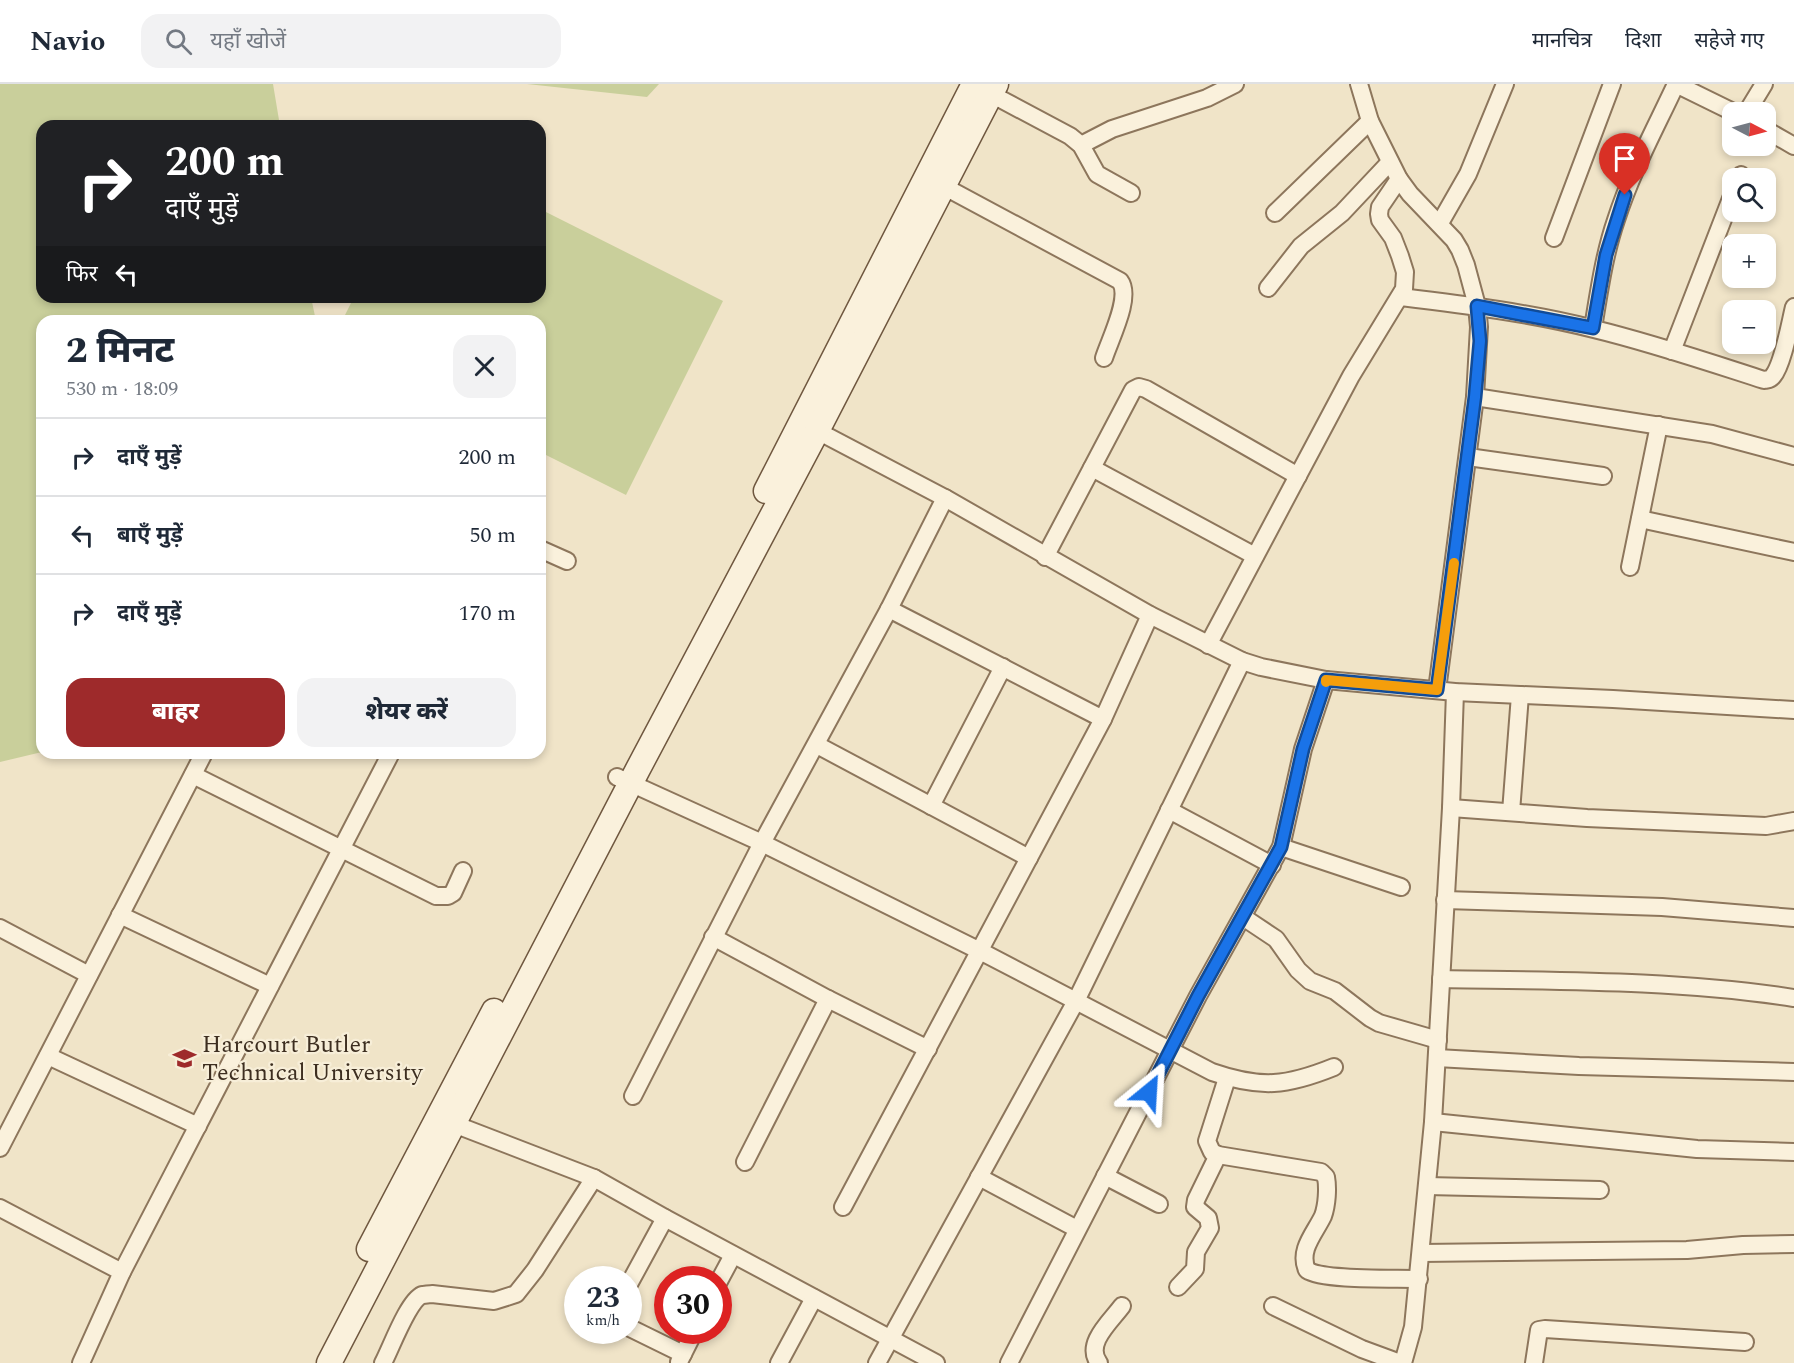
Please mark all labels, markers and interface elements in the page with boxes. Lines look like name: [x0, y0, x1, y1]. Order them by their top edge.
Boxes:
search box: [141, 14, 561, 68]
text: Navio: [30, 20, 105, 63]
icon: search: [162, 25, 195, 58]
text: यहाँ खोजें: [210, 25, 286, 58]
text: मानचित्र: [1532, 25, 1592, 57]
text: दिशा: [1625, 25, 1661, 57]
text: सहेजे गए: [1694, 25, 1764, 57]
north arrow: [1722, 102, 1776, 156]
map controls: [1722, 102, 1776, 354]
text: 200 m: [165, 131, 284, 194]
pin: [1599, 133, 1650, 195]
icon: arrive: [1608, 142, 1641, 175]
icon: right: [66, 144, 144, 222]
button: search: [1722, 168, 1776, 222]
text: दाएँ मुड़ें: [165, 188, 239, 230]
button: +: [1722, 234, 1776, 288]
text: फिर: [66, 258, 98, 291]
icon: left: [110, 258, 143, 291]
button: −: [1722, 300, 1776, 354]
text: 2 मिनट: [66, 324, 174, 379]
button: close: [453, 335, 516, 398]
text: 530 m · 18:09: [66, 374, 178, 404]
icon: right: [66, 441, 99, 474]
text: दाएँ मुड़ें: [117, 441, 182, 474]
text: 200 m: [459, 441, 516, 474]
icon: left: [66, 519, 99, 552]
text: बाएँ मुड़ें: [117, 519, 183, 552]
text: 50 m: [470, 519, 516, 552]
icon: right: [66, 597, 99, 630]
text: दाएँ मुड़ें: [117, 597, 182, 630]
text: 170 m: [459, 597, 516, 630]
button: बाहर: [66, 678, 285, 747]
button: शेयर करें: [297, 678, 516, 747]
place label: Harcourt Butler Technical University: [202, 1027, 424, 1091]
school or university icon: Harcourt Butler Technical University: [171, 1045, 197, 1071]
position arrow: [1117, 1060, 1181, 1124]
speed limit sign: 30: [654, 1266, 732, 1344]
text: 23: [586, 1275, 620, 1321]
text: km/h: [586, 1309, 620, 1332]

